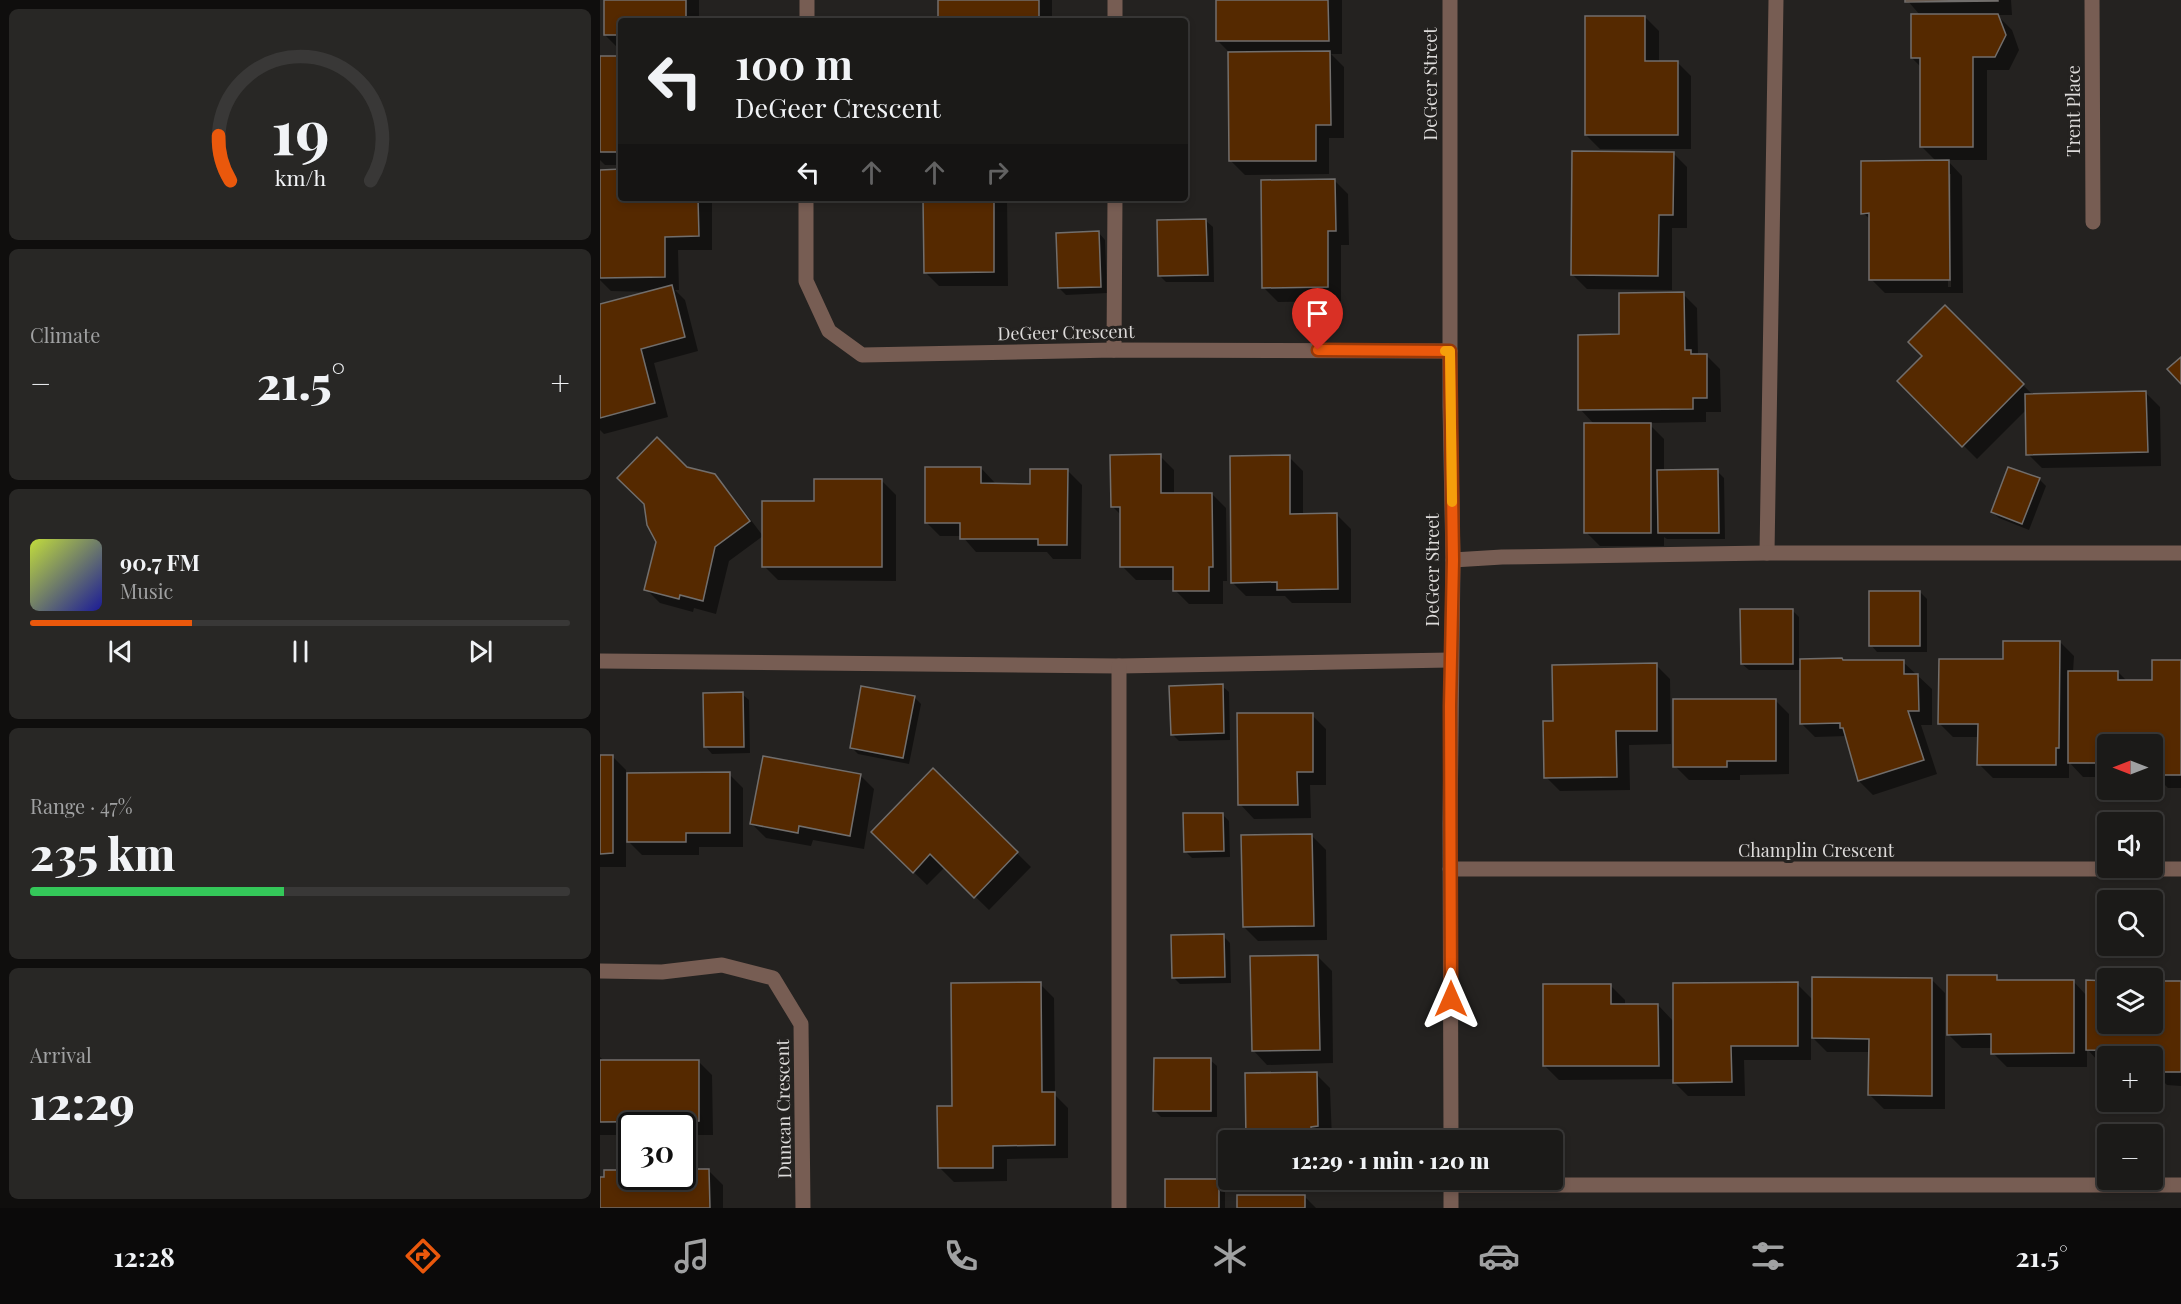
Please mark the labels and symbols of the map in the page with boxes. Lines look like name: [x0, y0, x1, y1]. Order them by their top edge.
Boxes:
street label: DeGeer Street: [1418, 27, 1442, 141]
street label: Trent Place: [2061, 65, 2085, 157]
pin: [1292, 288, 1343, 350]
street label: DeGeer Crescent: [997, 319, 1135, 345]
street label: DeGeer Street: [1420, 513, 1444, 627]
north arrow: [2097, 734, 2163, 800]
street label: Champlin Crescent: [1738, 838, 1895, 862]
position arrow: [1419, 967, 1483, 1031]
street label: Duncan Crescent: [770, 1039, 796, 1179]
speed limit sign: 30: [618, 1112, 696, 1190]

